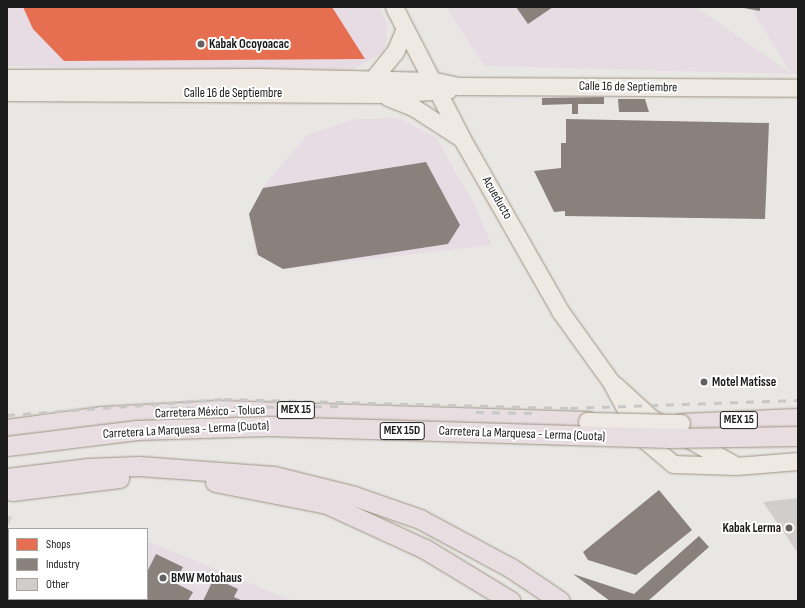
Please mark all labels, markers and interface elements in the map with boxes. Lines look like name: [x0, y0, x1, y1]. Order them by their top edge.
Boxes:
place label: Kabak Ocoyoacac: [209, 36, 289, 52]
marker: Kabak Ocoyoacac: [196, 39, 206, 49]
street label: Calle 16 de Septiembre: [579, 78, 677, 96]
street label: Calle 16 de Septiembre: [184, 85, 282, 101]
street label: Acueducto: [479, 174, 515, 222]
place label: Motel Matisse: [712, 374, 776, 390]
marker: Motel Matisse: [699, 377, 709, 387]
road number: MEX 15: [276, 400, 316, 420]
street label: Carretera México - Toluca: [155, 402, 265, 422]
road number: MEX 15: [719, 410, 759, 430]
street label: Carretera La Marquesa - Lerma (Cuota): [102, 418, 270, 442]
road number: MEX 15D: [379, 421, 425, 441]
street label: Carretera La Marquesa - Lerma (Cuota): [438, 423, 606, 445]
place label: Kabak Lerma: [722, 520, 781, 536]
marker: Kabak Lerma: [784, 523, 794, 533]
legend: [8, 528, 148, 600]
text: Shops: [46, 537, 71, 552]
text: Industry: [46, 557, 80, 572]
place label: BMW Motohaus: [171, 570, 242, 586]
marker: BMW Motohaus: [158, 573, 168, 583]
text: Other: [46, 577, 69, 592]

